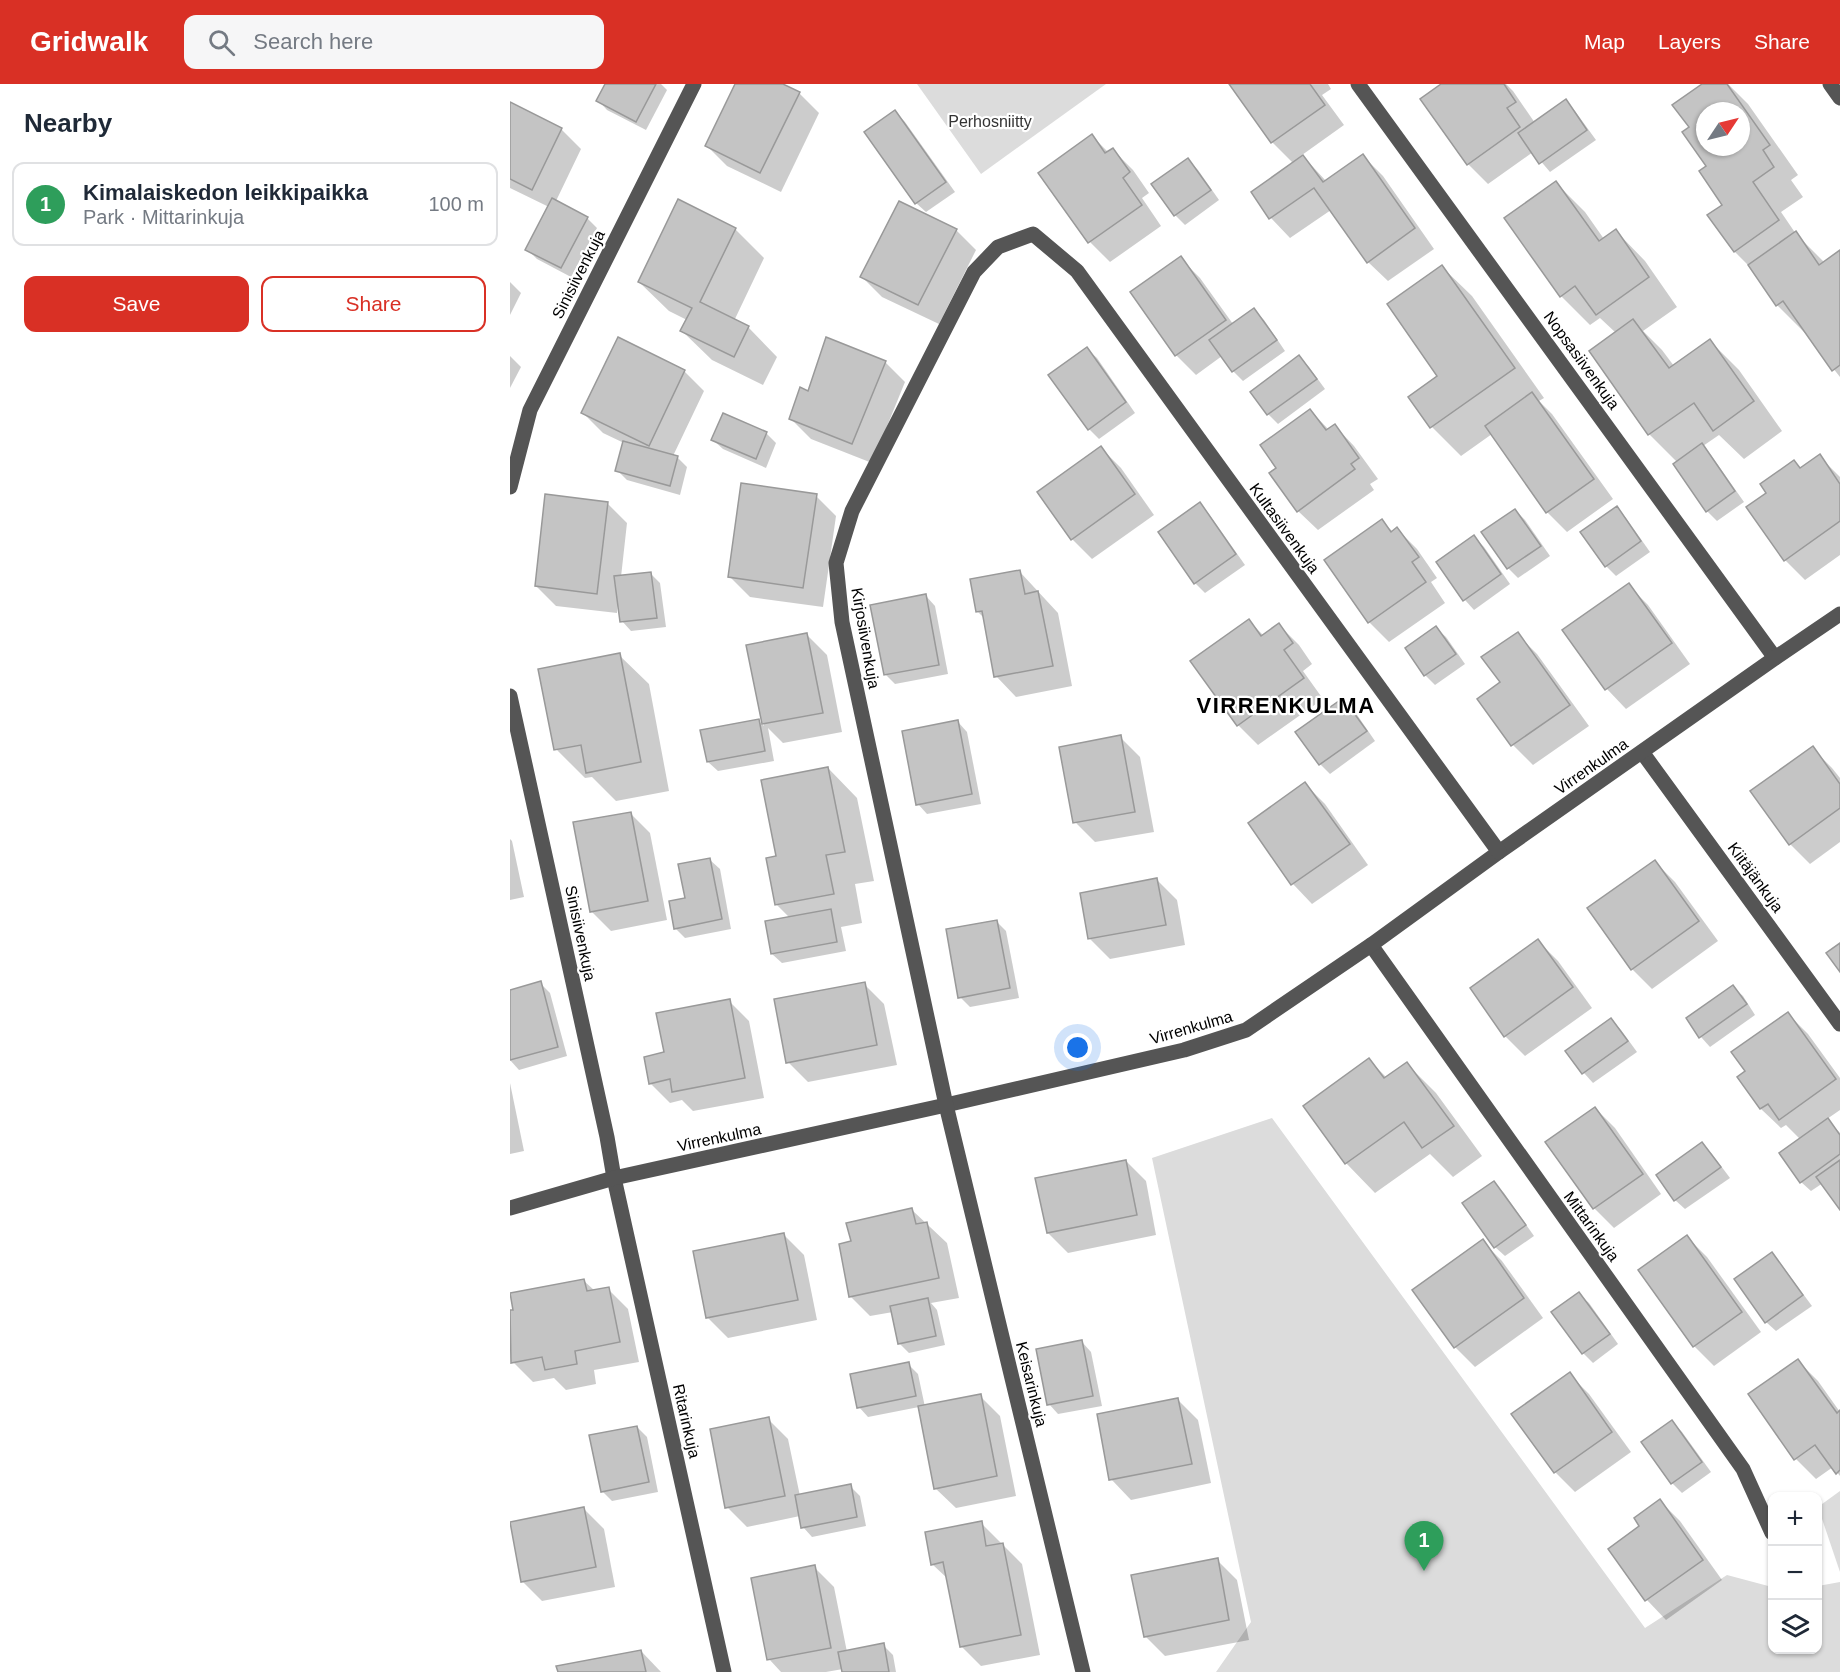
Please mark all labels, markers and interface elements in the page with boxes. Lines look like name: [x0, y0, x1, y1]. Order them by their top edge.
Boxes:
search box: [184, 15, 604, 69]
text: Gridwalk: [30, 26, 148, 57]
icon: search: [205, 26, 238, 59]
text: Search here: [253, 29, 373, 54]
text: Map: [1584, 30, 1625, 53]
text: Layers: [1658, 30, 1721, 53]
text: Share: [1754, 30, 1810, 53]
north arrow: [1696, 102, 1750, 156]
text: Nearby: [24, 108, 112, 138]
park label: Perhosniitty: [948, 113, 1032, 130]
text: Kimalaiskedon leikkipaikka: [83, 180, 368, 205]
text: 1: [40, 193, 51, 215]
text: 100 m: [428, 193, 484, 215]
text: Park · Mittarinkuja: [83, 206, 244, 228]
street label: Sinisiivenkuja: [549, 227, 608, 321]
button: Save: [24, 276, 249, 332]
button: Share: [261, 276, 486, 332]
street label: Nopsasiivenkuja: [1540, 308, 1623, 412]
street label: Kultasiivenkuja: [1246, 480, 1323, 577]
street label: Kirjosiivenkuja: [848, 586, 883, 690]
district label: VIRRENKULMA: [1196, 693, 1376, 718]
street label: Virrenkulma: [1552, 735, 1631, 798]
street label: Kiitäjänkuja: [1725, 839, 1787, 915]
street label: Sinisiivenkuja: [562, 884, 599, 982]
street label: Virrenkulma: [1148, 1008, 1234, 1047]
your location: [1063, 1033, 1092, 1062]
street label: Virrenkulma: [676, 1120, 763, 1155]
street label: Mittarinkuja: [1561, 1188, 1623, 1264]
street label: Keisarinkuja: [1013, 1340, 1050, 1429]
street label: Ritarinkuja: [670, 1382, 703, 1460]
map controls: [1768, 1492, 1822, 1654]
button: +: [1768, 1492, 1822, 1546]
pin: 1: [1404, 1522, 1444, 1571]
button: −: [1768, 1546, 1822, 1600]
button: layers: [1768, 1600, 1822, 1654]

